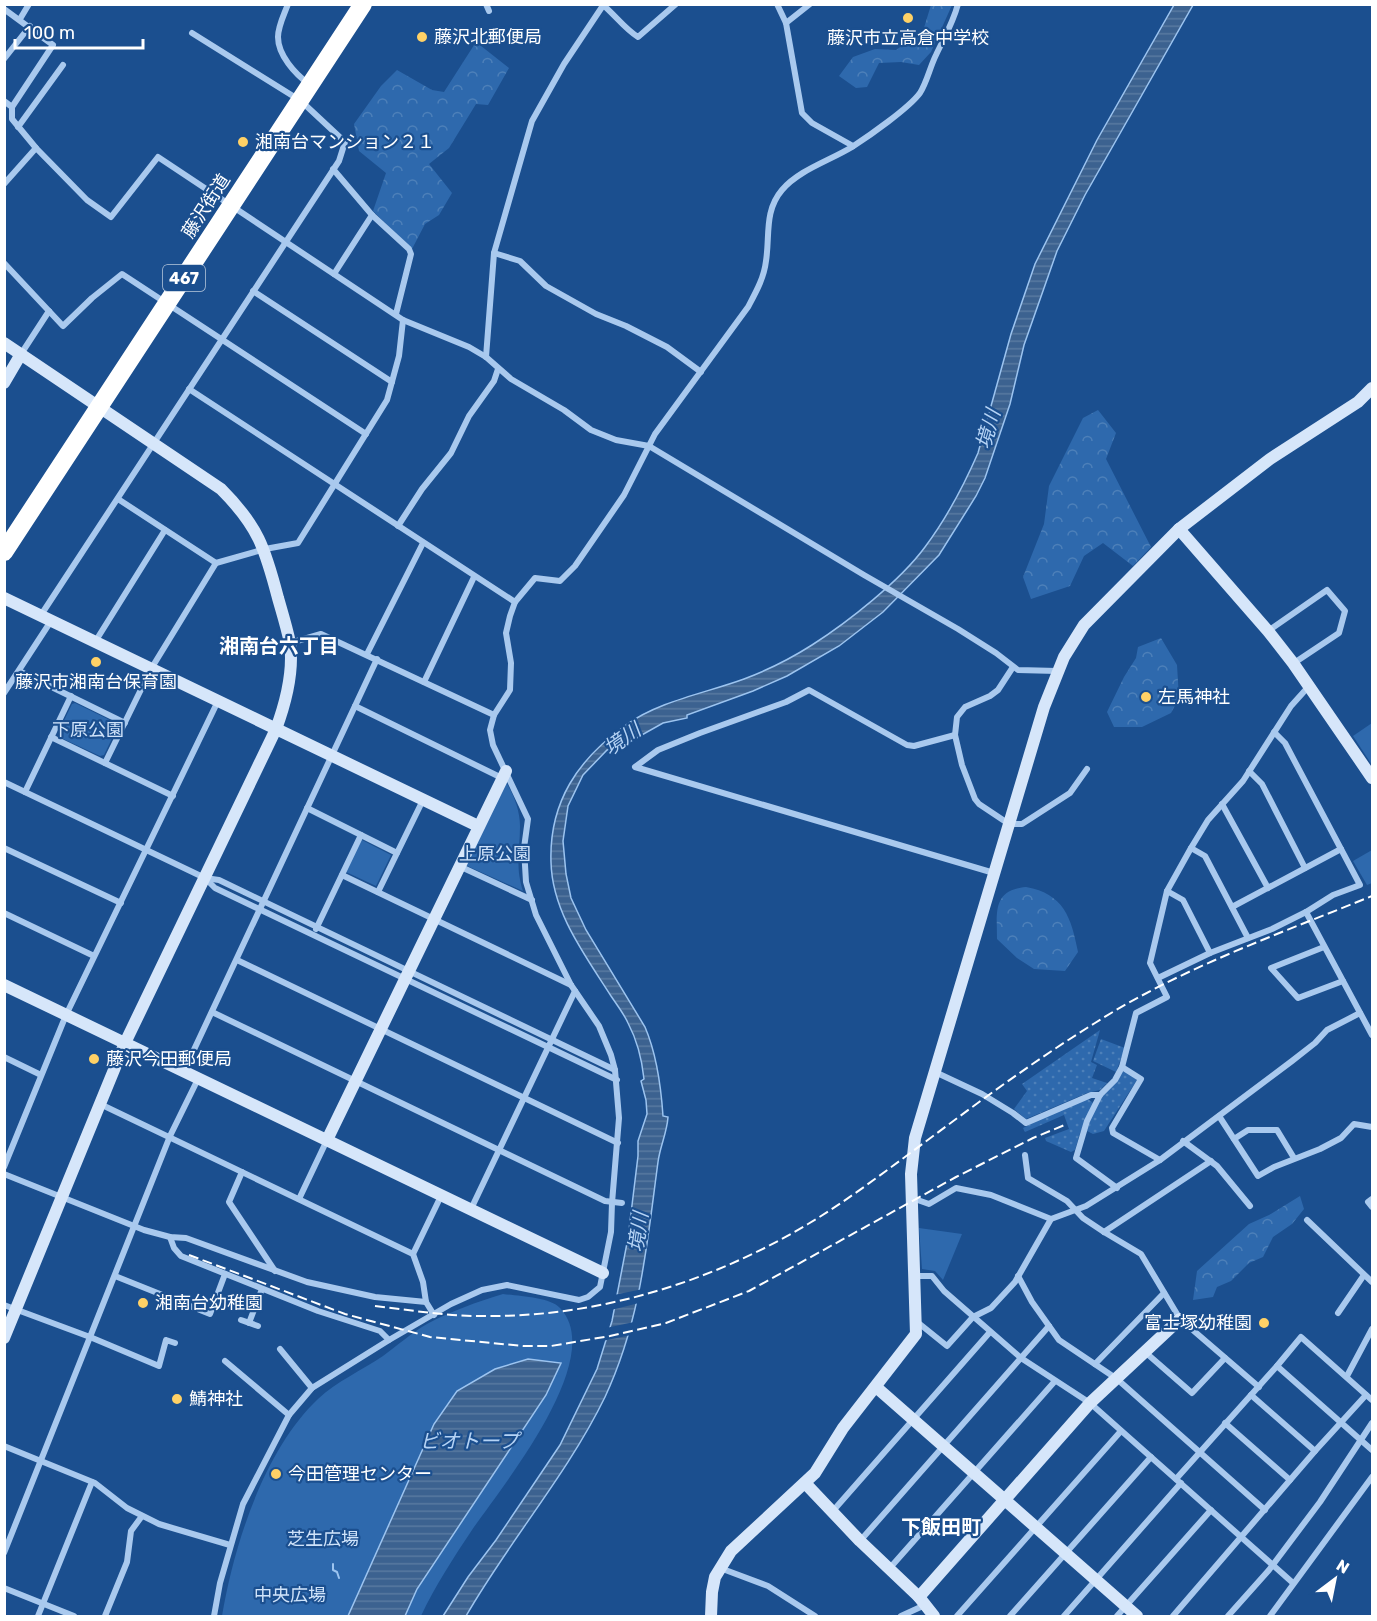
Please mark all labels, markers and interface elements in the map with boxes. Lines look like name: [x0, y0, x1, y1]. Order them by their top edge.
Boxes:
marker: 藤沢市立高倉中学校: [901, 11, 915, 25]
scale bar: [15, 12, 142, 50]
text: 100 m: [24, 22, 75, 44]
place label: 藤沢北郵便局: [434, 26, 542, 48]
place label: 藤沢市立高倉中学校: [827, 27, 989, 49]
marker: 藤沢北郵便局: [415, 30, 429, 44]
place label: 湘南台マンション２１: [255, 131, 435, 153]
marker: 湘南台マンション２１: [236, 135, 250, 149]
street label: 藤沢街道: [177, 170, 235, 242]
road number: 467: [163, 265, 205, 291]
water label: 境川: [971, 405, 1006, 452]
district label: 湘南台六丁目: [219, 634, 339, 658]
marker: 藤沢市湘南台保育園: [89, 655, 103, 669]
place label: 藤沢市湘南台保育園: [15, 671, 177, 693]
place label: 左馬神社: [1158, 686, 1230, 708]
marker: 左馬神社: [1139, 690, 1153, 704]
water label: 境川: [599, 717, 647, 760]
park label: 下原公園: [52, 719, 124, 741]
park label: 上原公園: [459, 843, 531, 865]
place label: 藤沢今田郵便局: [106, 1048, 232, 1070]
marker: 藤沢今田郵便局: [87, 1052, 101, 1066]
water label: 境川: [623, 1209, 653, 1253]
place label: 湘南台幼稚園: [155, 1292, 263, 1314]
marker: 湘南台幼稚園: [136, 1296, 150, 1310]
place label: 富士塚幼稚園: [1144, 1312, 1252, 1334]
marker: 富士塚幼稚園: [1257, 1316, 1271, 1330]
place label: 鯖神社: [189, 1388, 243, 1410]
marker: 鯖神社: [170, 1392, 184, 1406]
water label: ビオトープ: [420, 1429, 522, 1453]
place label: 今田管理センター: [288, 1463, 432, 1485]
marker: 今田管理センター: [269, 1467, 283, 1481]
district label: 下飯田町: [901, 1515, 981, 1539]
park label: 芝生広場: [287, 1528, 359, 1550]
north arrow: [1305, 1549, 1365, 1609]
text: N: [1333, 1556, 1353, 1578]
park label: 中央広場: [254, 1584, 326, 1606]

